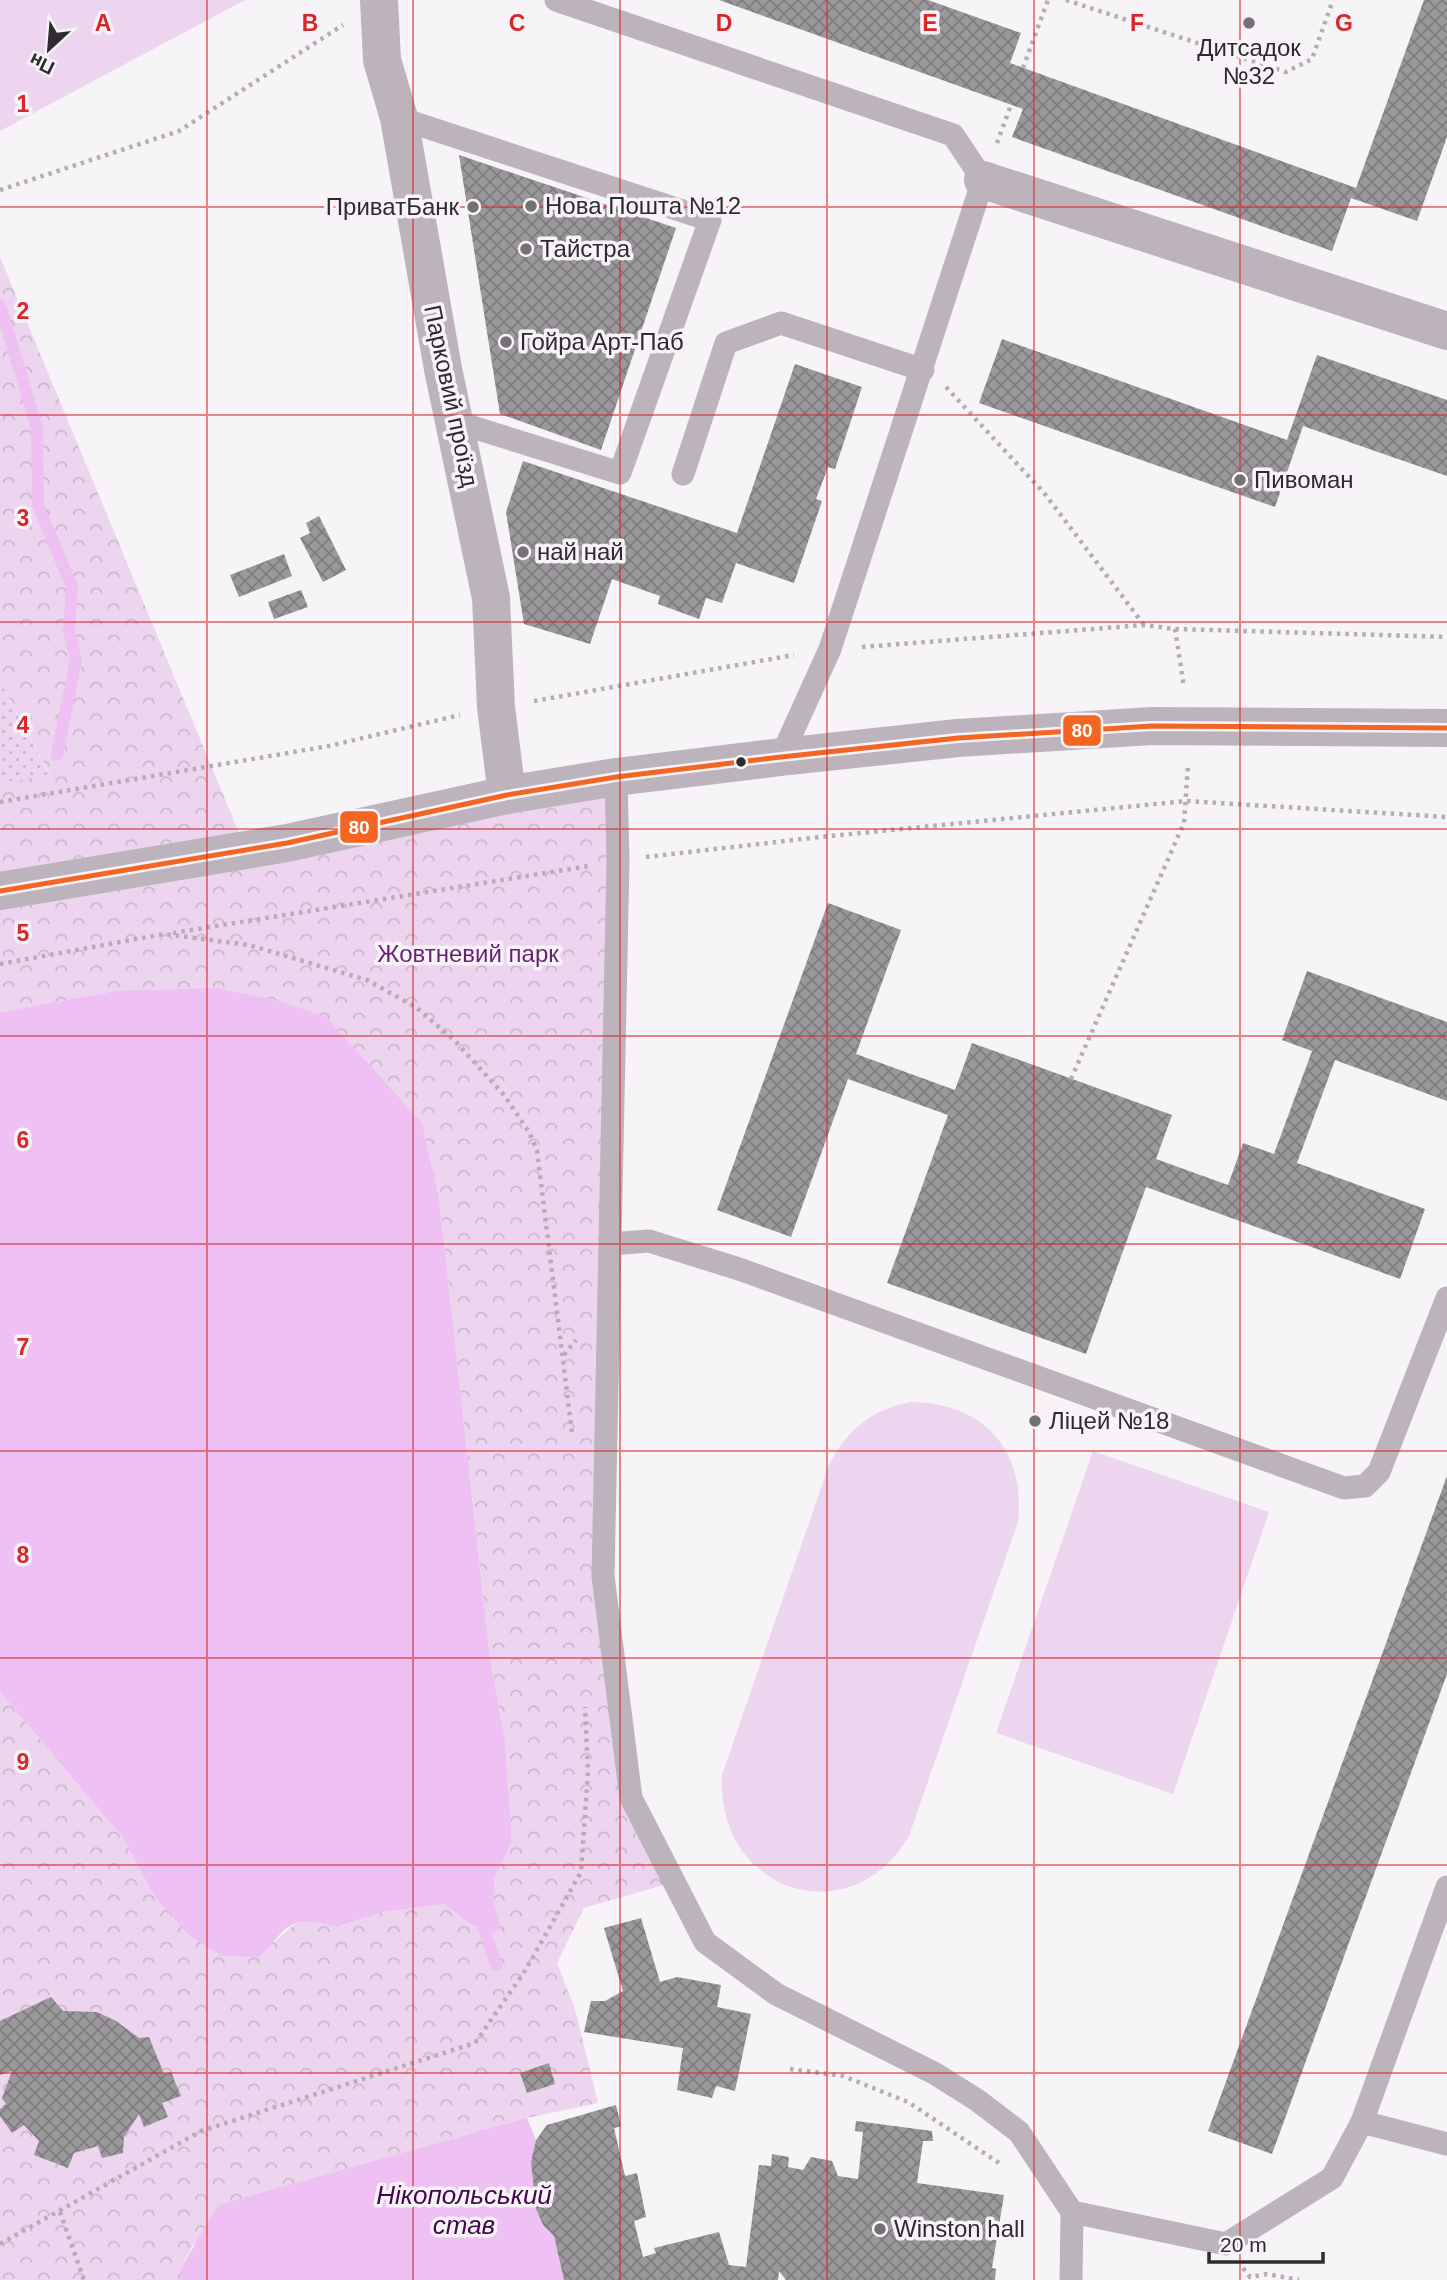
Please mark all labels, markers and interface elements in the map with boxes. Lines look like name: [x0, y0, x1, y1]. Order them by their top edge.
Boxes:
text: A: [95, 10, 111, 36]
text: B: [302, 10, 318, 36]
text: C: [509, 10, 525, 36]
text: D: [716, 10, 732, 36]
text: E: [922, 10, 938, 36]
text: F: [1130, 10, 1144, 36]
text: G: [1335, 10, 1353, 36]
north arrow: [14, 14, 84, 84]
marker: Дитсадок №32: [1241, 15, 1257, 31]
place label: Дитсадок №32: [1197, 34, 1301, 89]
text: Пн: [26, 49, 58, 79]
text: 1: [17, 91, 30, 117]
place label: Нова Пошта №12: [545, 192, 741, 219]
place label: ПриватБанк: [326, 193, 459, 220]
marker: Нова Пошта №12: [523, 198, 539, 214]
marker: ПриватБанк: [465, 199, 481, 215]
place label: Тайстра: [540, 235, 631, 262]
marker: Тайстра: [518, 241, 534, 257]
text: 2: [17, 298, 29, 324]
street label: Парковий проїзд: [419, 303, 484, 489]
place label: Гойра Арт-Паб: [520, 328, 684, 355]
marker: Гойра Арт-Паб: [498, 334, 514, 350]
place label: Пивоман: [1254, 466, 1354, 493]
marker: Пивоман: [1232, 472, 1248, 488]
text: 3: [17, 505, 29, 531]
place label: най най: [537, 538, 624, 565]
marker: най най: [515, 544, 531, 560]
text: 4: [17, 712, 30, 738]
line badge: 80: [1062, 714, 1102, 747]
text: 80: [1071, 720, 1093, 741]
unlabelled marker: [734, 755, 748, 769]
line badge: 80: [339, 810, 379, 844]
text: 80: [348, 817, 370, 838]
text: 5: [17, 920, 30, 946]
park label: Жовтневий парк: [377, 940, 559, 967]
text: 6: [17, 1127, 29, 1153]
text: 7: [17, 1334, 29, 1360]
place label: Ліцей №18: [1049, 1407, 1169, 1434]
marker: Ліцей №18: [1027, 1413, 1043, 1429]
text: 8: [17, 1542, 30, 1568]
text: 9: [17, 1749, 29, 1775]
water label: Нікопольський став: [376, 2180, 552, 2240]
place label: Winston hall: [894, 2215, 1025, 2242]
scale bar: [1209, 2220, 1323, 2264]
marker: Winston hall: [872, 2221, 888, 2237]
text: 20 m: [1220, 2233, 1267, 2256]

